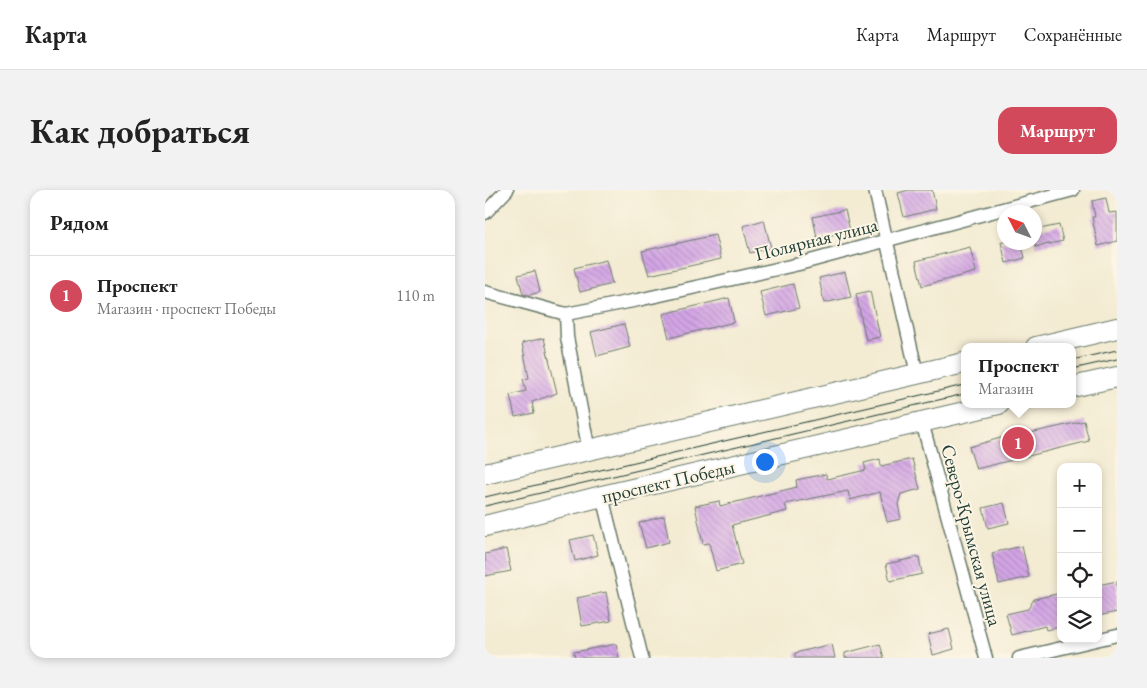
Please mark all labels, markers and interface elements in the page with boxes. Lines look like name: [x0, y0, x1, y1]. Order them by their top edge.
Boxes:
text: Карта: [25, 19, 87, 50]
text: Карта: [856, 23, 899, 46]
text: Маршрут: [927, 23, 996, 46]
text: Сохранённые: [1024, 23, 1122, 46]
button: Маршрут: [998, 107, 1117, 154]
text: Как добраться: [30, 108, 250, 153]
north arrow: [997, 205, 1042, 250]
text: Рядом: [50, 209, 109, 236]
street label: Полярная улица: [752, 212, 881, 267]
text: Проспект: [97, 273, 178, 298]
text: 1: [62, 285, 70, 306]
text: 110 m: [396, 285, 435, 306]
text: Магазин · проспект Победы: [97, 298, 276, 319]
popup: [961, 343, 1076, 408]
text: Проспект: [978, 353, 1059, 378]
text: Магазин: [978, 378, 1034, 399]
pin: 1: [1002, 424, 1034, 462]
street label: Северо-Крымская улица: [935, 441, 1008, 629]
your location: [752, 449, 778, 475]
street label: проспект Победы: [599, 454, 737, 509]
map controls: [1057, 463, 1102, 643]
button: +: [1057, 463, 1102, 508]
button: −: [1057, 508, 1102, 553]
button: locate: [1057, 553, 1102, 598]
button: layers: [1057, 598, 1102, 643]

